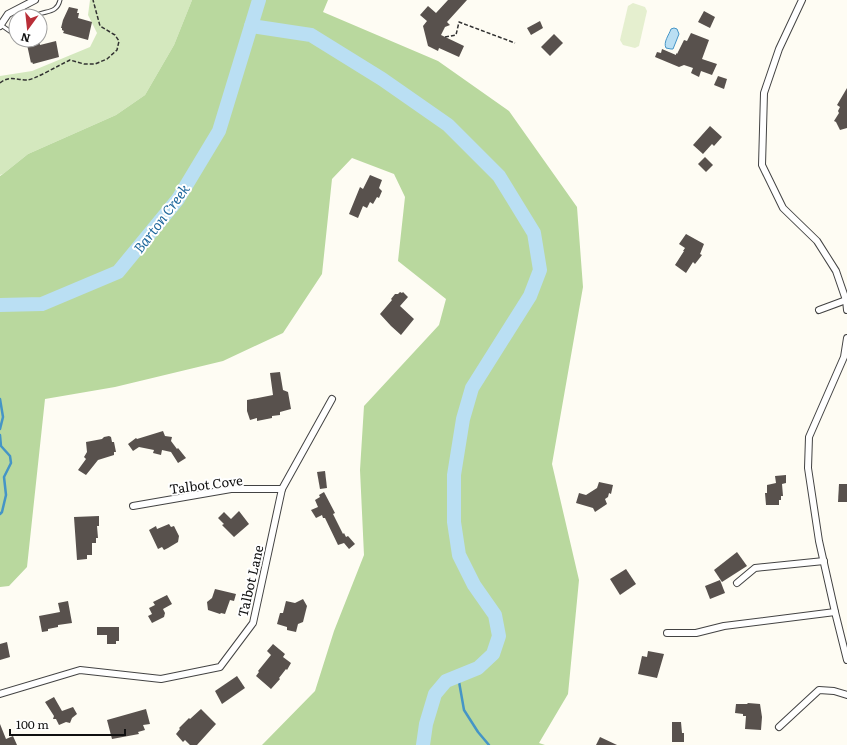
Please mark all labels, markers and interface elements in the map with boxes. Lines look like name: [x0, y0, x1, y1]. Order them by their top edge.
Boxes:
north arrow: [8, 8, 48, 48]
text: N: [19, 30, 32, 48]
water label: Barton Creek: [128, 179, 194, 257]
street label: Talbot Cove: [168, 470, 244, 498]
street label: Talbot Lane: [232, 543, 268, 619]
scale bar: [10, 711, 125, 737]
text: 100 m: [16, 715, 49, 733]

